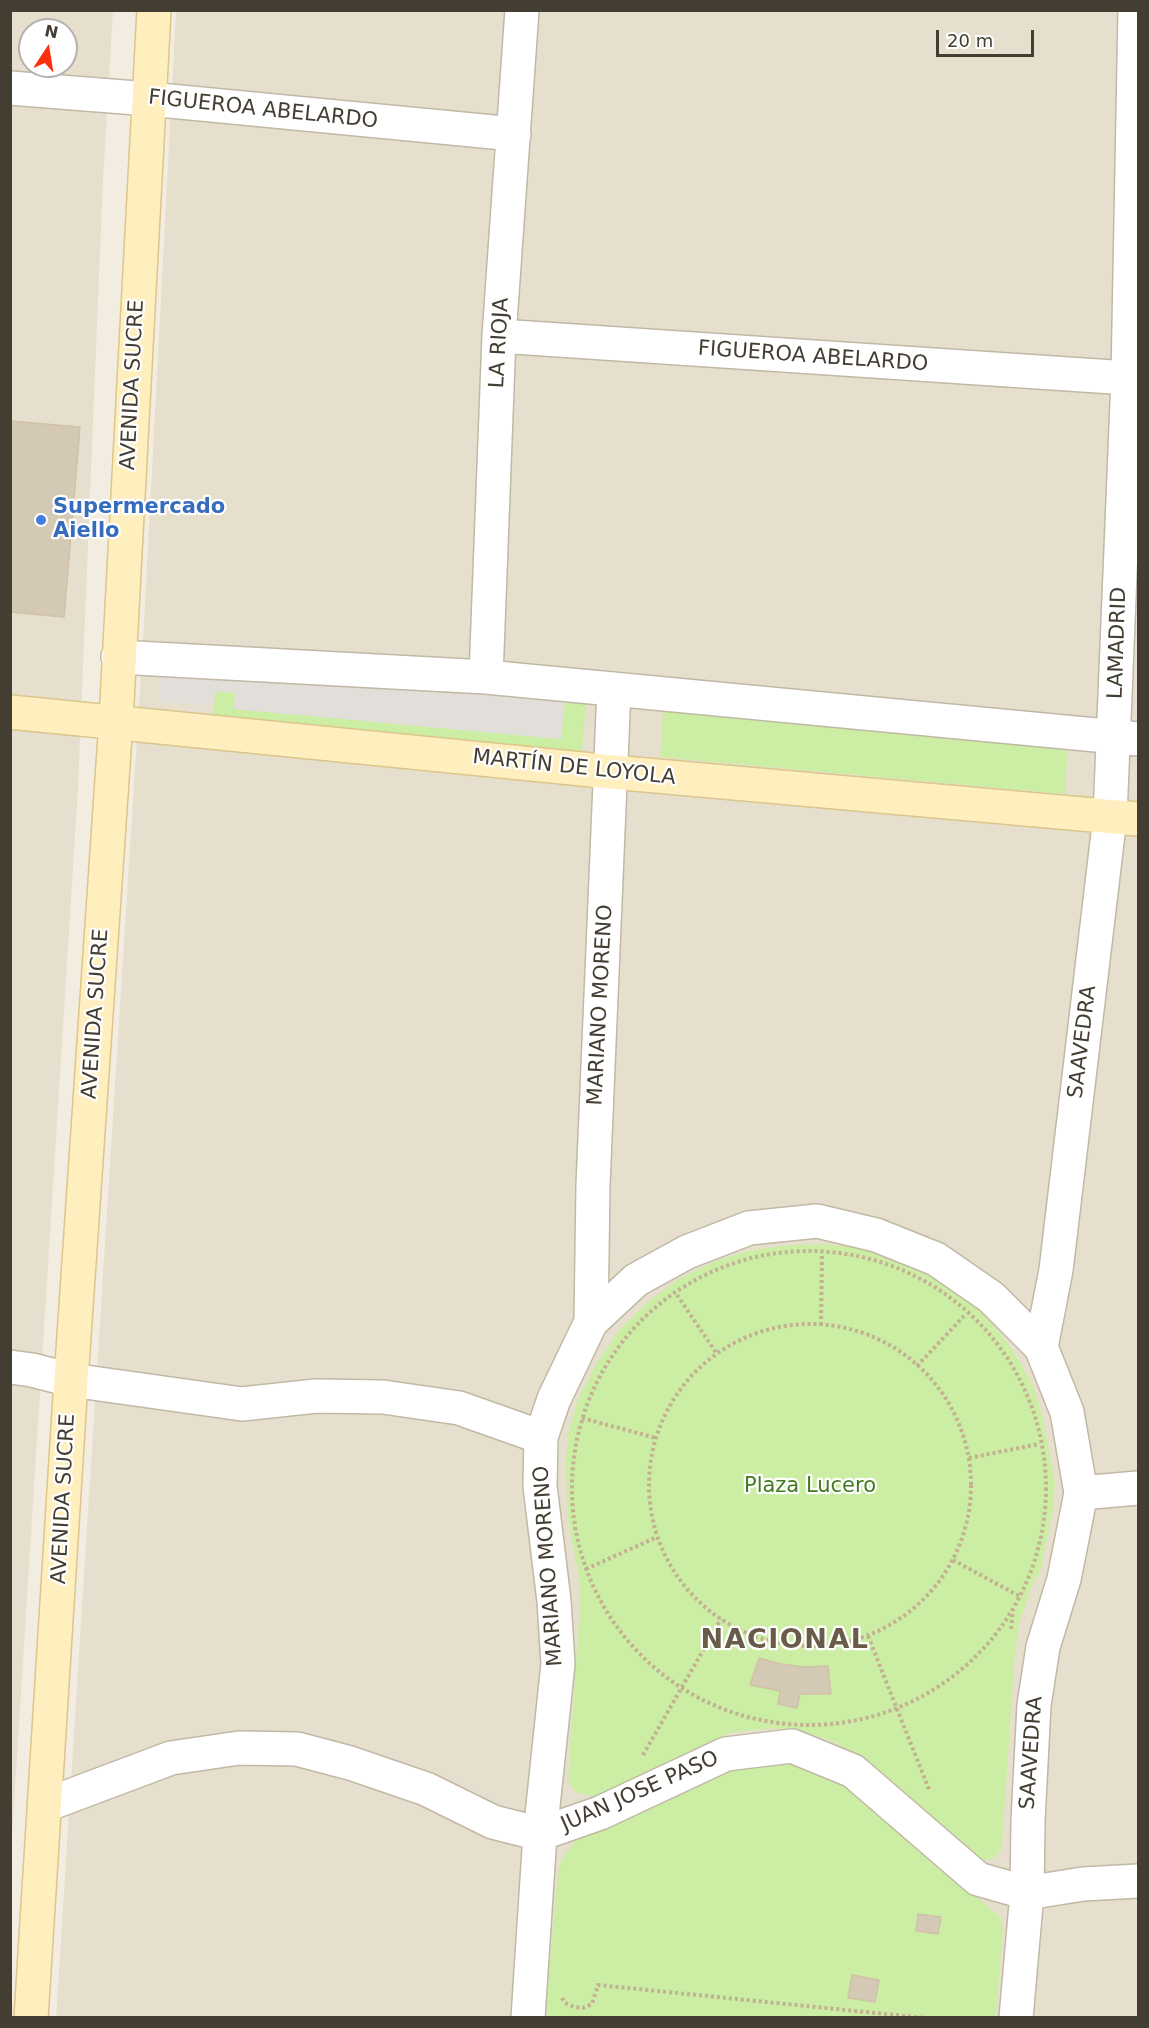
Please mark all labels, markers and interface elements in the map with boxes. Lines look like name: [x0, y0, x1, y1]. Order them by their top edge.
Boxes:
north arrow: [18, 18, 78, 78]
scale bar: [939, 18, 1036, 56]
text: N: [43, 21, 60, 43]
text: 20 m: [947, 30, 993, 51]
street label: FIGUEROA ABELARDO: [147, 85, 379, 135]
street label: LA RIOJA: [485, 297, 515, 389]
street label: AVENIDA SUCRE: [116, 299, 150, 471]
street label: FIGUEROA ABELARDO: [697, 336, 929, 378]
place label: Supermercado Aiello: [53, 495, 225, 545]
marker: Supermercado Aiello: [34, 513, 48, 527]
street label: LAMADRID: [1103, 587, 1133, 699]
street label: MARTÍN DE LOYOLA: [471, 745, 677, 791]
street label: MARIANO MORENO: [583, 904, 619, 1106]
street label: AVENIDA SUCRE: [77, 928, 115, 1100]
street label: SAAVEDRA: [1064, 984, 1102, 1100]
street label: AVENIDA SUCRE: [47, 1413, 81, 1585]
street label: MARIANO MORENO: [529, 1465, 569, 1667]
park label: Plaza Lucero: [744, 1474, 876, 1500]
district label: NACIONAL: [700, 1625, 870, 1657]
street label: SAAVEDRA: [1015, 1695, 1049, 1811]
street label: JUAN JOSE PASO: [557, 1746, 723, 1838]

